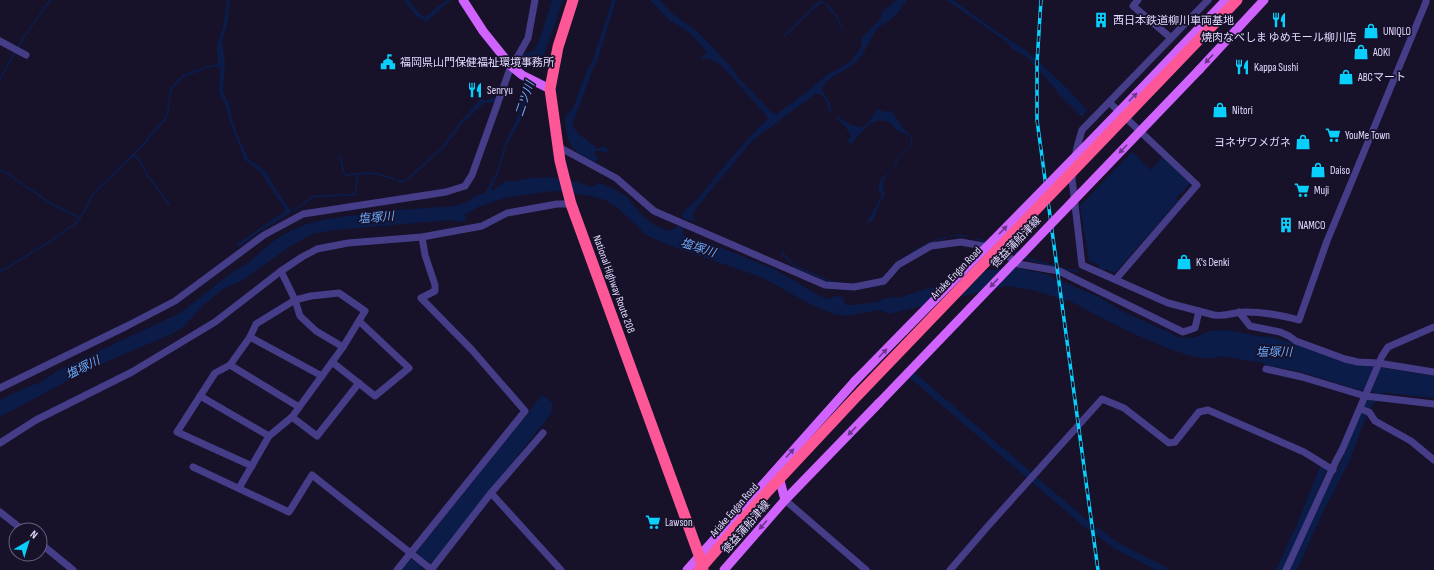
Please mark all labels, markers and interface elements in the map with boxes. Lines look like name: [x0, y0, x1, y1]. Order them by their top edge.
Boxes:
building icon: 西日本鉄道柳川車両基地: [1092, 11, 1110, 29]
restaurant icon: 焼肉なべしま ゆめモール柳川店: [1270, 11, 1288, 29]
place label: 西日本鉄道柳川車両基地: [1113, 14, 1234, 27]
shop icon: UNIQLO: [1362, 22, 1380, 40]
place label: UNIQLO: [1383, 25, 1411, 38]
place label: 焼肉なべしま ゆめモール柳川店: [1201, 31, 1357, 44]
shop icon: AOKI: [1352, 43, 1370, 61]
place label: AOKI: [1372, 46, 1390, 59]
public building icon: 福岡県山門保健福祉環境事務所: [379, 53, 397, 71]
one-way arrow: [1204, 54, 1214, 64]
place label: 福岡県山門保健福祉環境事務所: [400, 56, 555, 69]
restaurant icon: Kappa Sushi: [1233, 58, 1251, 76]
place label: Kappa Sushi: [1254, 61, 1298, 74]
shop icon: ABCマート: [1337, 68, 1355, 86]
place label: ABCマート: [1357, 71, 1406, 84]
water label: 二ツ川: [512, 78, 539, 118]
restaurant icon: Senryu: [466, 81, 484, 99]
place label: Senryu: [487, 84, 513, 97]
one-way arrow: [1128, 92, 1138, 102]
shop icon: Nitori: [1211, 101, 1229, 119]
place label: Nitori: [1232, 104, 1253, 117]
supermarket icon: YouMe Town: [1324, 126, 1342, 144]
place label: YouMe Town: [1345, 129, 1390, 142]
shop icon: ヨネザワメガネ: [1294, 133, 1312, 151]
place label: ヨネザワメガネ: [1214, 136, 1291, 149]
one-way arrow: [1118, 144, 1128, 154]
shop icon: Daiso: [1309, 161, 1327, 179]
place label: Daiso: [1330, 164, 1351, 177]
supermarket icon: Muji: [1293, 181, 1311, 199]
place label: Muji: [1314, 184, 1329, 197]
water label: 塩塚川: [357, 209, 397, 227]
street label: 徳益蒲船津線: [988, 214, 1044, 270]
building icon: NAMCO: [1277, 216, 1295, 234]
place label: NAMCO: [1298, 219, 1326, 232]
one-way arrow: [998, 225, 1008, 235]
street label: National Highway Route 208: [590, 233, 638, 335]
water label: 塩塚川: [679, 235, 719, 261]
street label: Ariake Engan Road: [927, 244, 984, 302]
shop icon: K's Denki: [1175, 253, 1193, 271]
place label: K's Denki: [1196, 256, 1229, 269]
one-way arrow: [990, 278, 999, 287]
water label: 塩塚川: [1256, 345, 1294, 360]
one-way arrow: [878, 348, 887, 358]
water label: 塩塚川: [64, 352, 104, 383]
one-way arrow: [847, 426, 857, 436]
one-way arrow: [785, 448, 795, 458]
street label: Ariake Engan Road: [706, 480, 761, 540]
street label: 徳益蒲船津線: [719, 498, 773, 556]
supermarket icon: Lawson: [644, 513, 662, 531]
place label: Lawson: [665, 516, 693, 529]
one-way arrow: [758, 520, 767, 531]
north arrow: [8, 522, 48, 562]
text: N: [28, 528, 40, 542]

